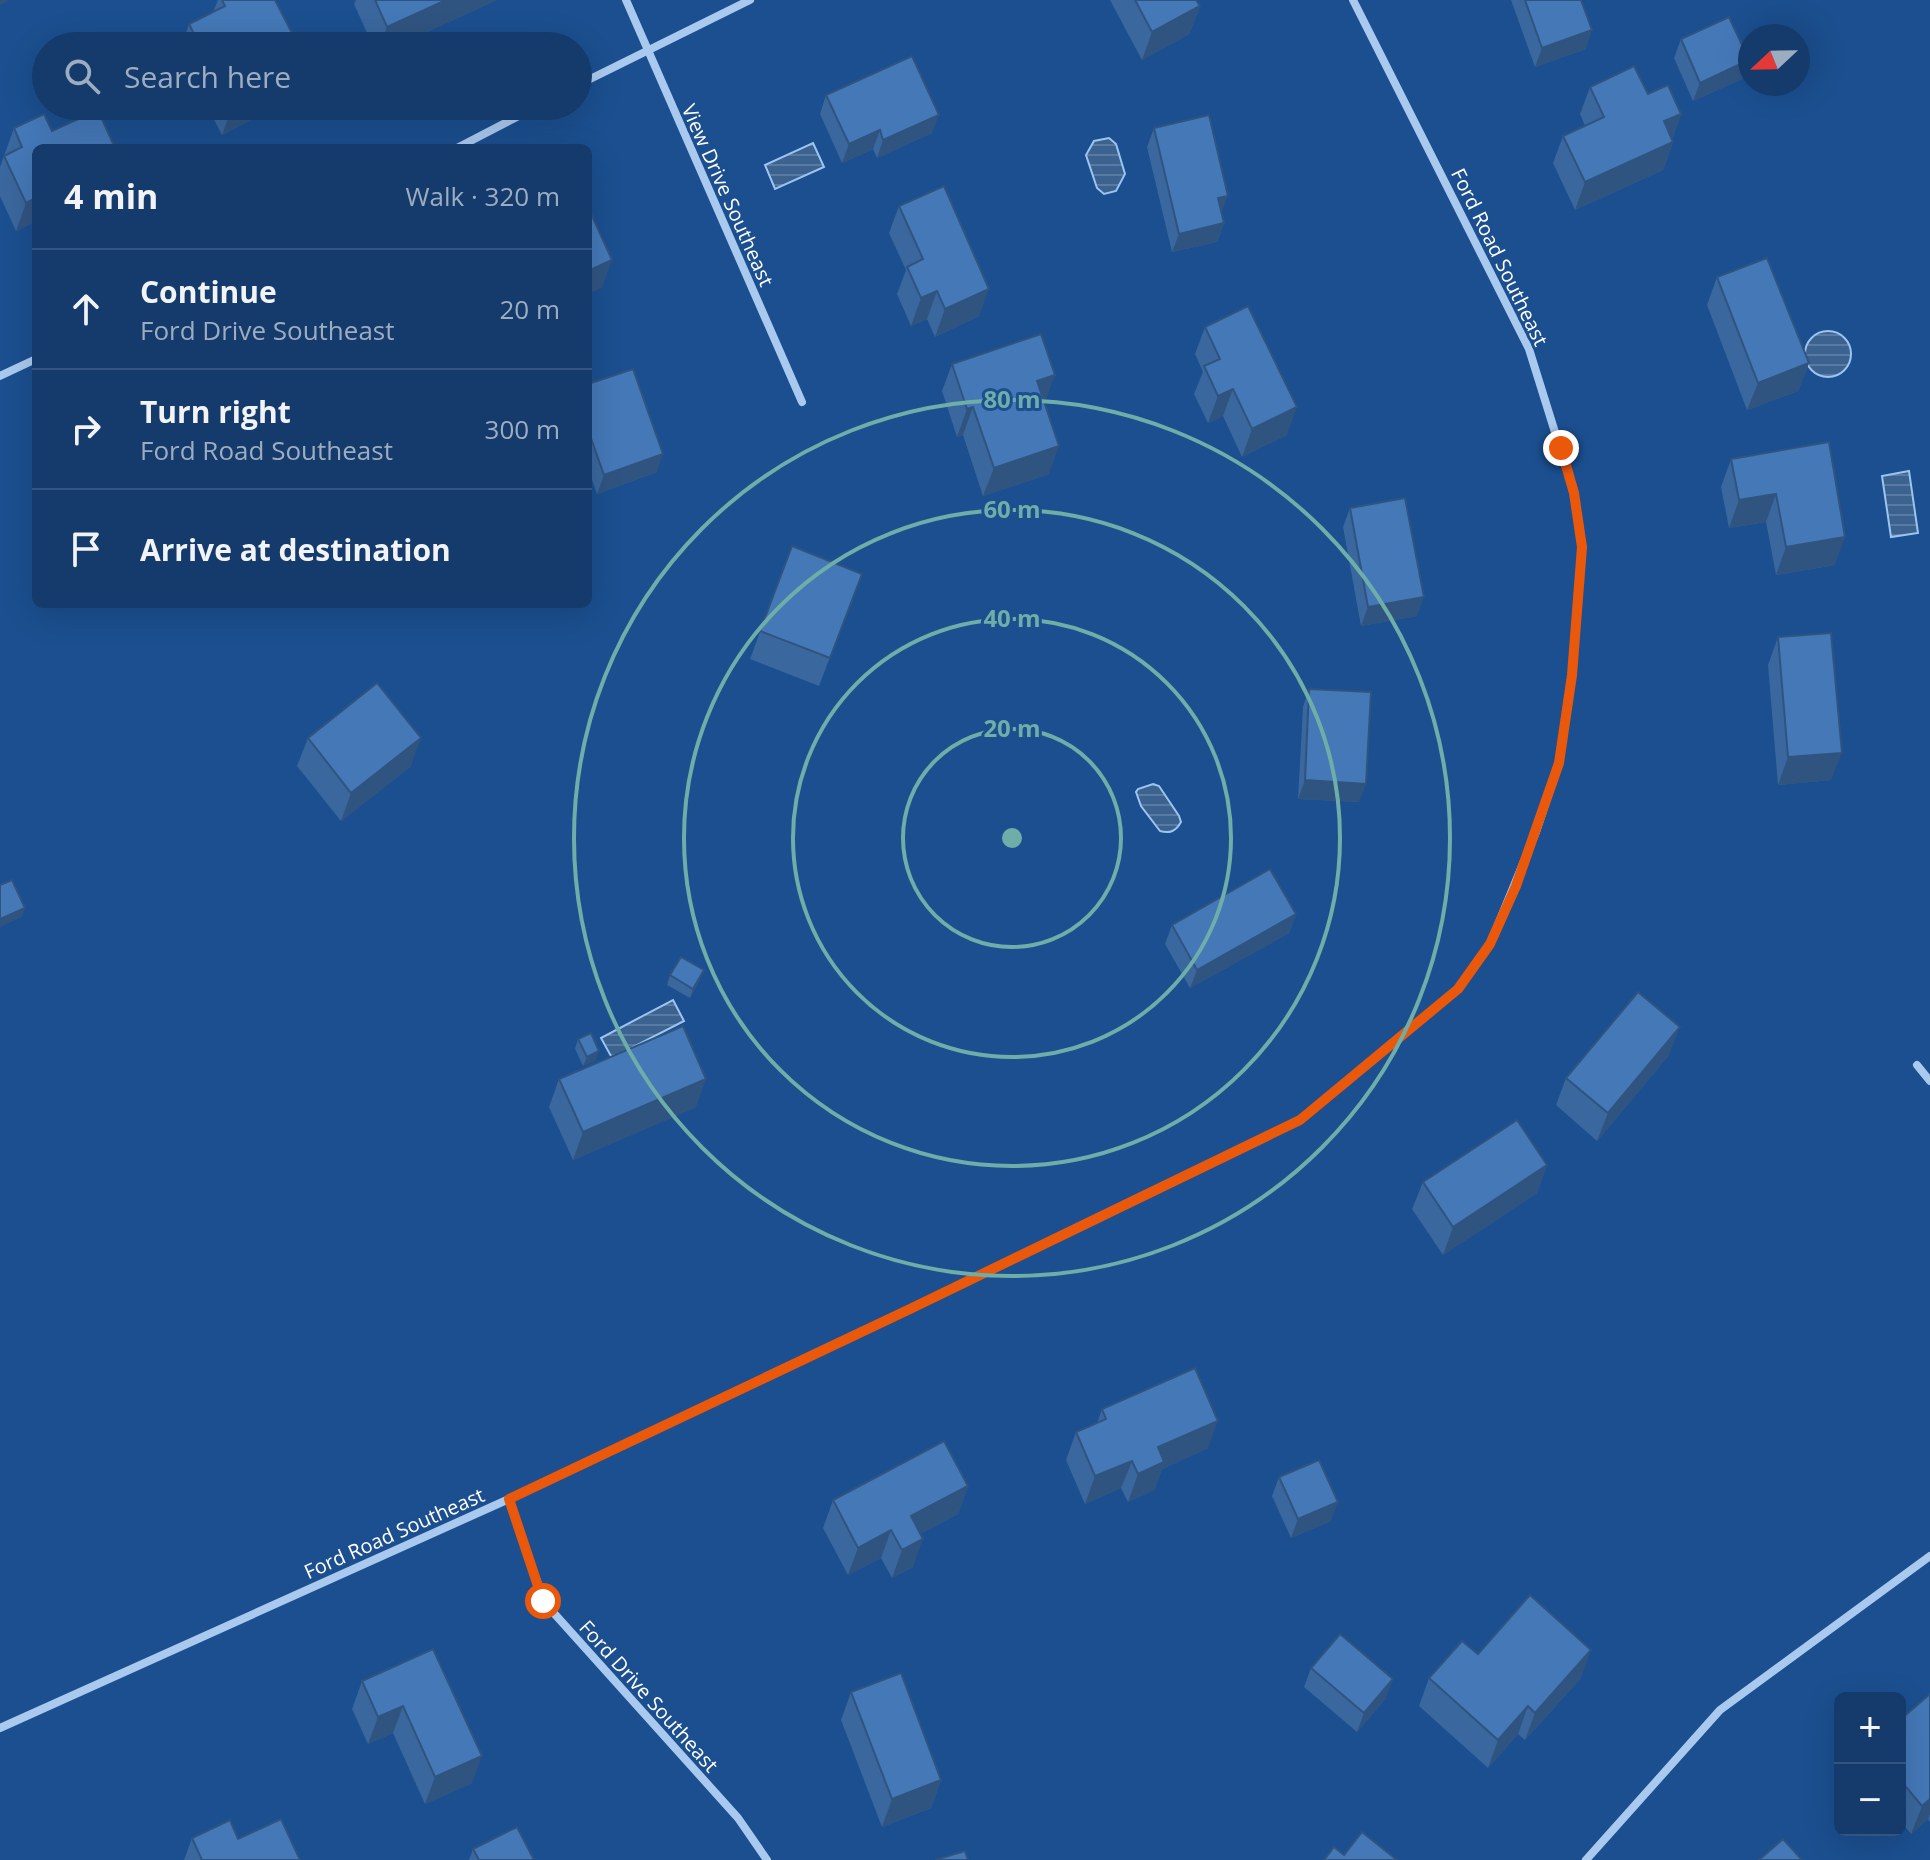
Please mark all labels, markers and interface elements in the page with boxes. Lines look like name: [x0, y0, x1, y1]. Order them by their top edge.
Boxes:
north arrow: [1738, 24, 1810, 96]
search box: [32, 32, 592, 120]
icon: search: [60, 54, 104, 98]
text: Search here: [124, 56, 291, 97]
street label: View Drive Southeast: [676, 100, 780, 290]
street label: Ford Road Southeast: [1445, 164, 1555, 350]
text: 4 min: [64, 173, 158, 219]
text: Walk · 320 m: [406, 178, 560, 214]
text: Continue: [140, 271, 277, 312]
icon: ahead: [64, 287, 108, 331]
text: 20 m: [499, 291, 560, 327]
text: Ford Drive Southeast: [140, 312, 395, 348]
text: 80 m: [983, 382, 1041, 415]
text: Turn right: [140, 391, 291, 432]
icon: right: [64, 407, 108, 451]
text: 300 m: [485, 411, 560, 447]
route end: [1543, 430, 1579, 466]
text: Ford Road Southeast: [140, 432, 393, 468]
text: 60 m: [983, 492, 1041, 525]
icon: arrive: [64, 527, 108, 571]
text: Arrive at destination: [140, 529, 451, 570]
text: 40 m: [983, 601, 1041, 634]
text: 20 m: [983, 711, 1041, 744]
centre of rings: [998, 824, 1026, 852]
street label: Ford Road Southeast: [300, 1481, 488, 1585]
route start: [525, 1583, 561, 1619]
street label: Ford Drive Southeast: [573, 1614, 725, 1778]
map controls: [1834, 1692, 1906, 1836]
button: +: [1834, 1692, 1906, 1764]
button: −: [1834, 1764, 1906, 1836]

